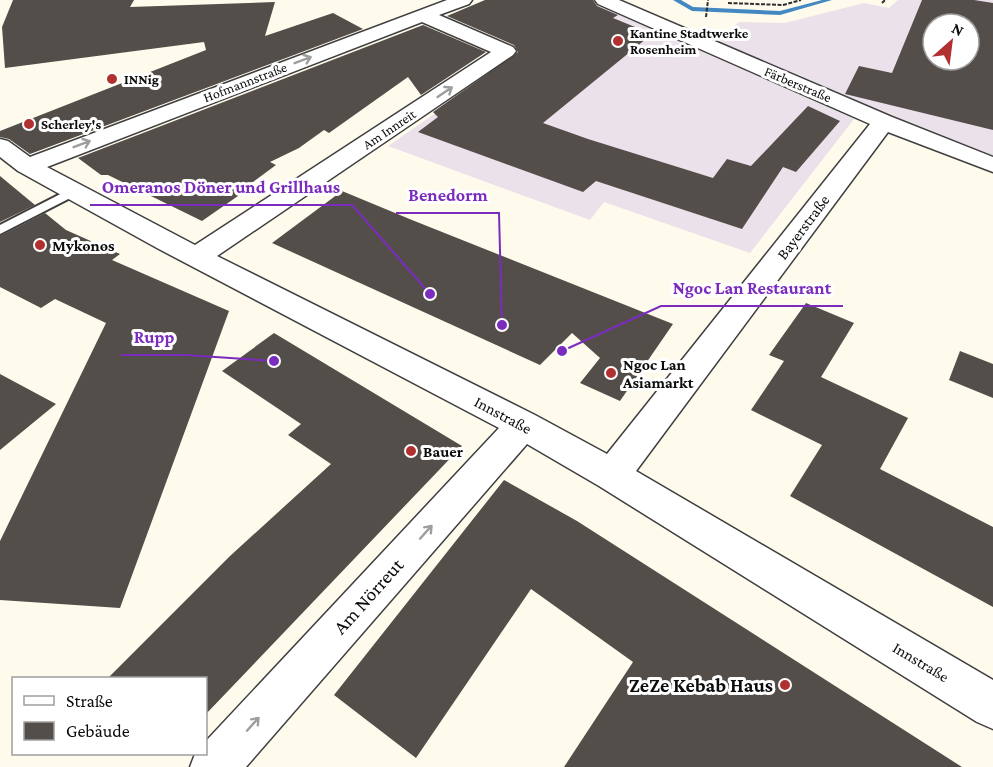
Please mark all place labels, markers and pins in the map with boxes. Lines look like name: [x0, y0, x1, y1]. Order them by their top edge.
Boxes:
place label: Kantine Stadtwerke Rosenheim: [630, 25, 749, 57]
marker: Kantine Stadtwerke Rosenheim: [611, 34, 625, 48]
place label: INNig: [124, 71, 159, 87]
marker: INNig: [105, 72, 119, 86]
place label: Scherley's: [41, 116, 101, 132]
marker: Scherley's: [22, 117, 36, 131]
callout: Omeranos Döner und Grillhaus: [90, 169, 352, 205]
callout: Benedorm: [396, 177, 499, 213]
place label: Mykonos: [52, 237, 115, 254]
marker: Mykonos: [33, 238, 47, 252]
callout: Ngoc Lan Restaurant: [661, 270, 843, 306]
callout: Rupp: [121, 319, 186, 355]
place label: Ngoc Lan Asiamarkt: [622, 356, 694, 391]
marker: Ngoc Lan Asiamarkt: [604, 366, 618, 380]
place label: Bauer: [423, 443, 464, 460]
marker: Bauer: [404, 444, 418, 458]
place label: ZeZe Kebab Haus: [629, 674, 773, 696]
marker: ZeZe Kebab Haus: [778, 678, 792, 692]

